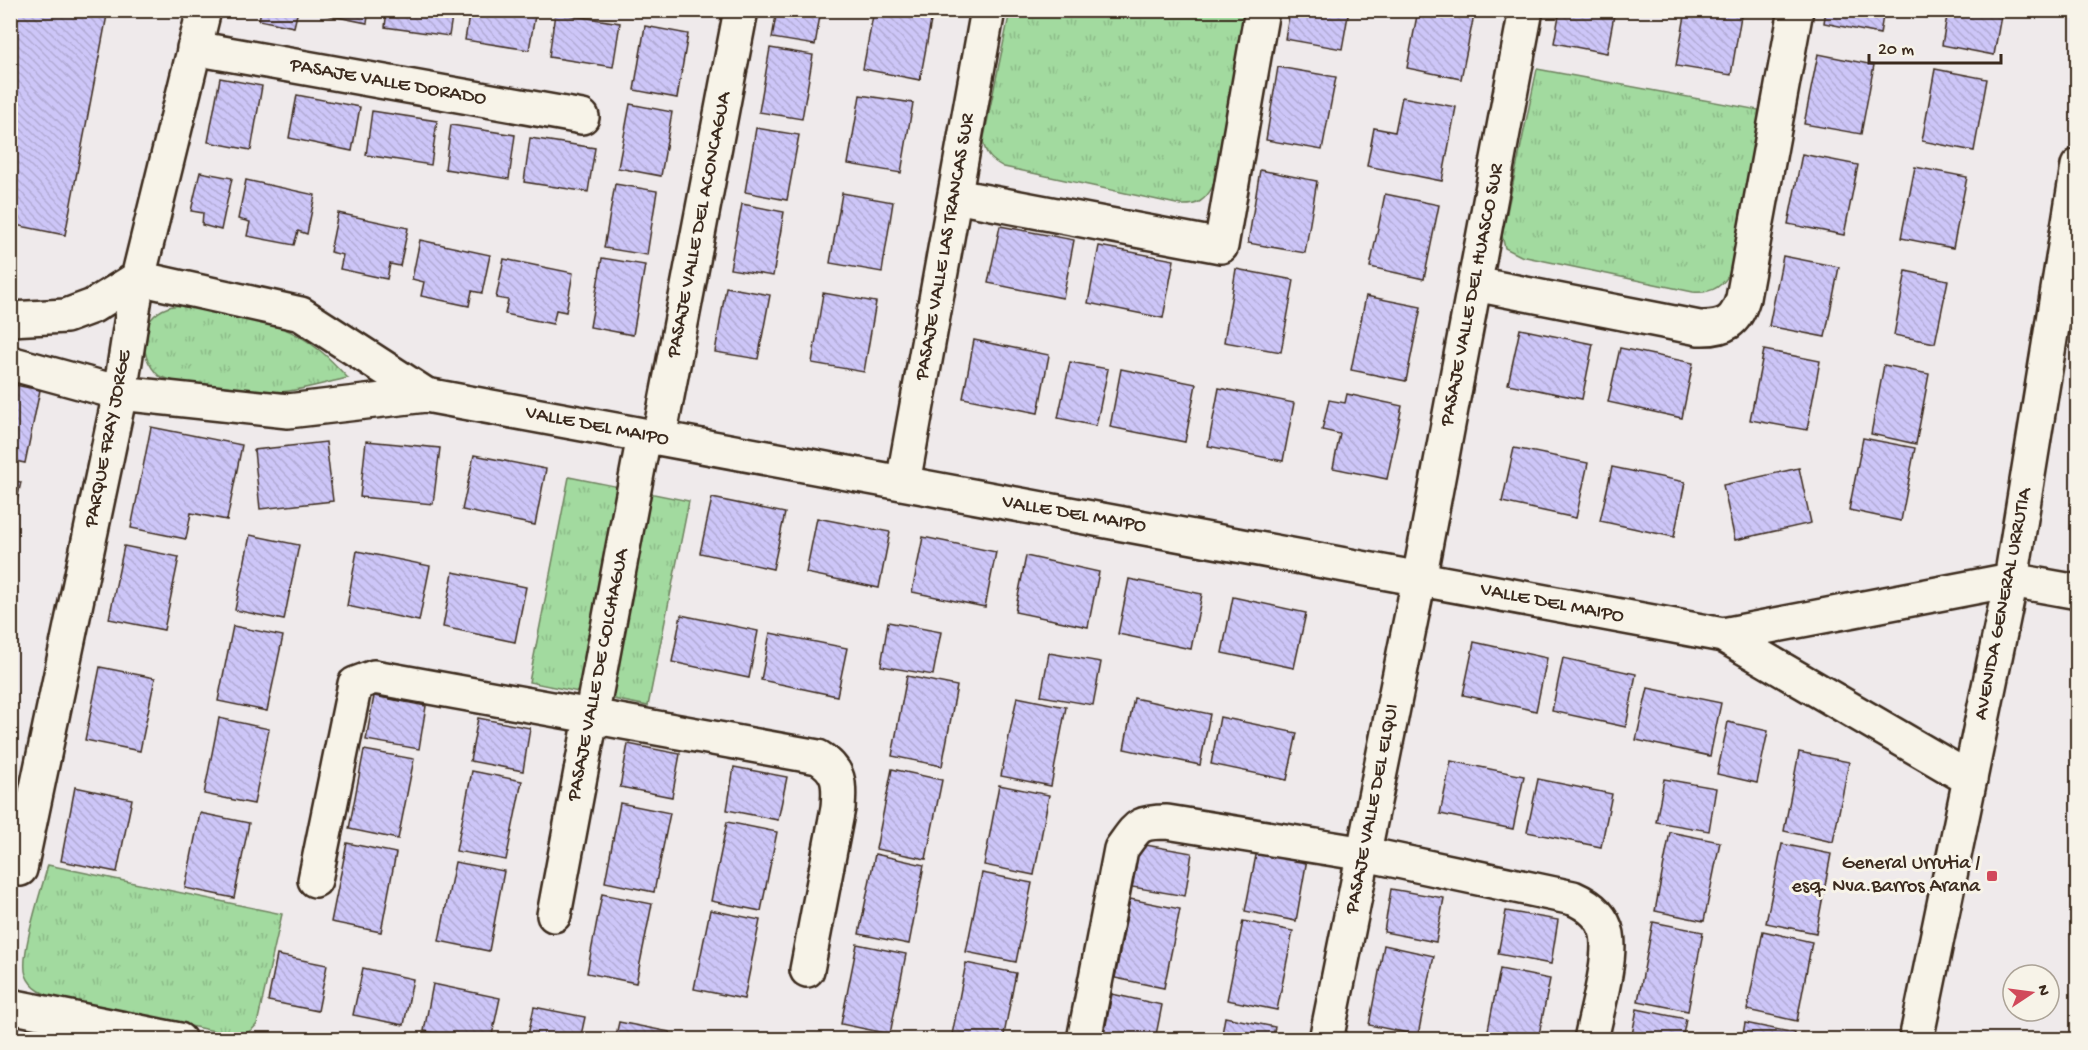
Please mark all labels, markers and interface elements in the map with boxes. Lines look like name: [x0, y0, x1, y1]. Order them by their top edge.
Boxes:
scale bar: [1869, 27, 2001, 65]
text: 20 m: [1878, 40, 1914, 61]
street label: PASAJE VALLE DORADO: [287, 54, 488, 112]
street label: PASAJE VALLE DEL ACONCAGUA: [663, 89, 737, 361]
street label: PASAJE VALLE LAS TRANCAS SUR: [911, 110, 981, 383]
street label: PASAJE VALLE DEL HUASCO SUR: [1436, 160, 1510, 429]
street label: PARQUE FRAY JORGE: [80, 347, 138, 531]
street label: VALLE DEL MAIPO: [522, 402, 671, 452]
street label: AVENIDA GENERAL URRUTIA: [1970, 485, 2038, 722]
street label: VALLE DEL MAIPO: [999, 491, 1148, 539]
street label: PASAJE VALLE DE COLCHAGUA: [563, 546, 635, 804]
street label: VALLE DEL MAIPO: [1477, 579, 1626, 629]
street label: PASAJE VALLE DEL ELQUI: [1341, 702, 1405, 917]
place label: General Urrutia / esq. Nva.Barros Arana: [1792, 853, 1981, 899]
marker: General Urrutia / esq. Nva.Barros Arana: [1985, 869, 1999, 883]
north arrow: [2001, 963, 2061, 1023]
text: N: [2032, 983, 2053, 998]

